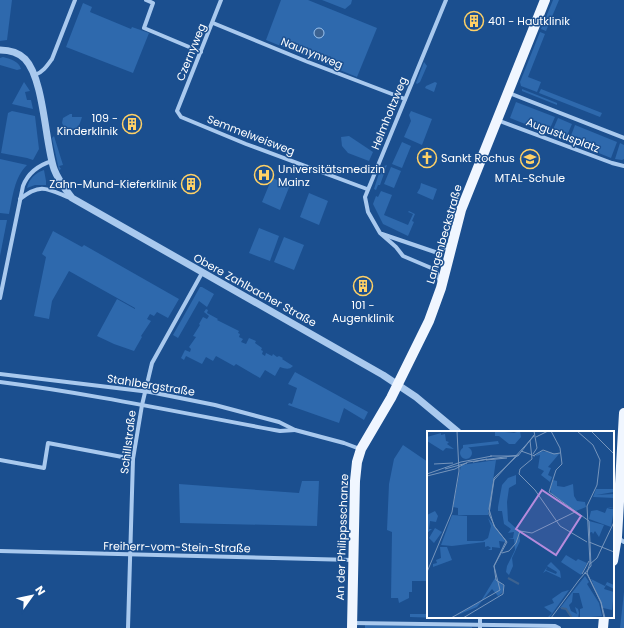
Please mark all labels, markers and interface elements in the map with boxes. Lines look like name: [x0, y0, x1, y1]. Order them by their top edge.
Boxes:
building icon: 401 - Hautklinik: [463, 10, 485, 32]
place label: 401 - Hautklinik: [488, 13, 570, 29]
street label: Czernyweg: [172, 21, 210, 83]
street label: Naunynweg: [279, 33, 345, 73]
street label: Helmholtzweg: [367, 74, 411, 152]
place label: 109 - Kinderklinik: [57, 110, 118, 139]
street label: Semmelweisweg: [205, 111, 297, 159]
building icon: 109 - Kinderklinik: [121, 113, 143, 135]
street label: Augustusplatz: [524, 114, 602, 156]
church icon: Sankt Rochus: [416, 147, 438, 169]
school or university icon: MTAL-Schule: [519, 148, 541, 170]
place label: Sankt Rochus: [441, 150, 515, 166]
place label: Universitätsmedizin Mainz: [278, 161, 385, 190]
hospital icon: Universitätsmedizin Mainz: [253, 164, 275, 186]
place label: MTAL-Schule: [495, 170, 565, 186]
building icon: Zahn-Mund-Kieferklinik: [180, 173, 202, 195]
place label: Zahn-Mund-Kieferklinik: [49, 176, 177, 192]
street label: Langenbeckstraße: [422, 182, 466, 286]
street label: Obere Zahlbacher Straße: [190, 249, 320, 331]
building icon: 101 - Augenklinik: [352, 275, 374, 297]
place label: 101 - Augenklinik: [332, 297, 394, 326]
street label: Stahlbergstraße: [106, 370, 196, 400]
street label: Schillstraße: [116, 409, 140, 475]
inset map: [427, 431, 614, 618]
street label: An der Philippsschanze: [332, 473, 352, 601]
street label: Freiherr-vom-Stein-Straße: [103, 538, 251, 556]
north arrow: [12, 576, 52, 616]
text: N: [31, 583, 49, 598]

